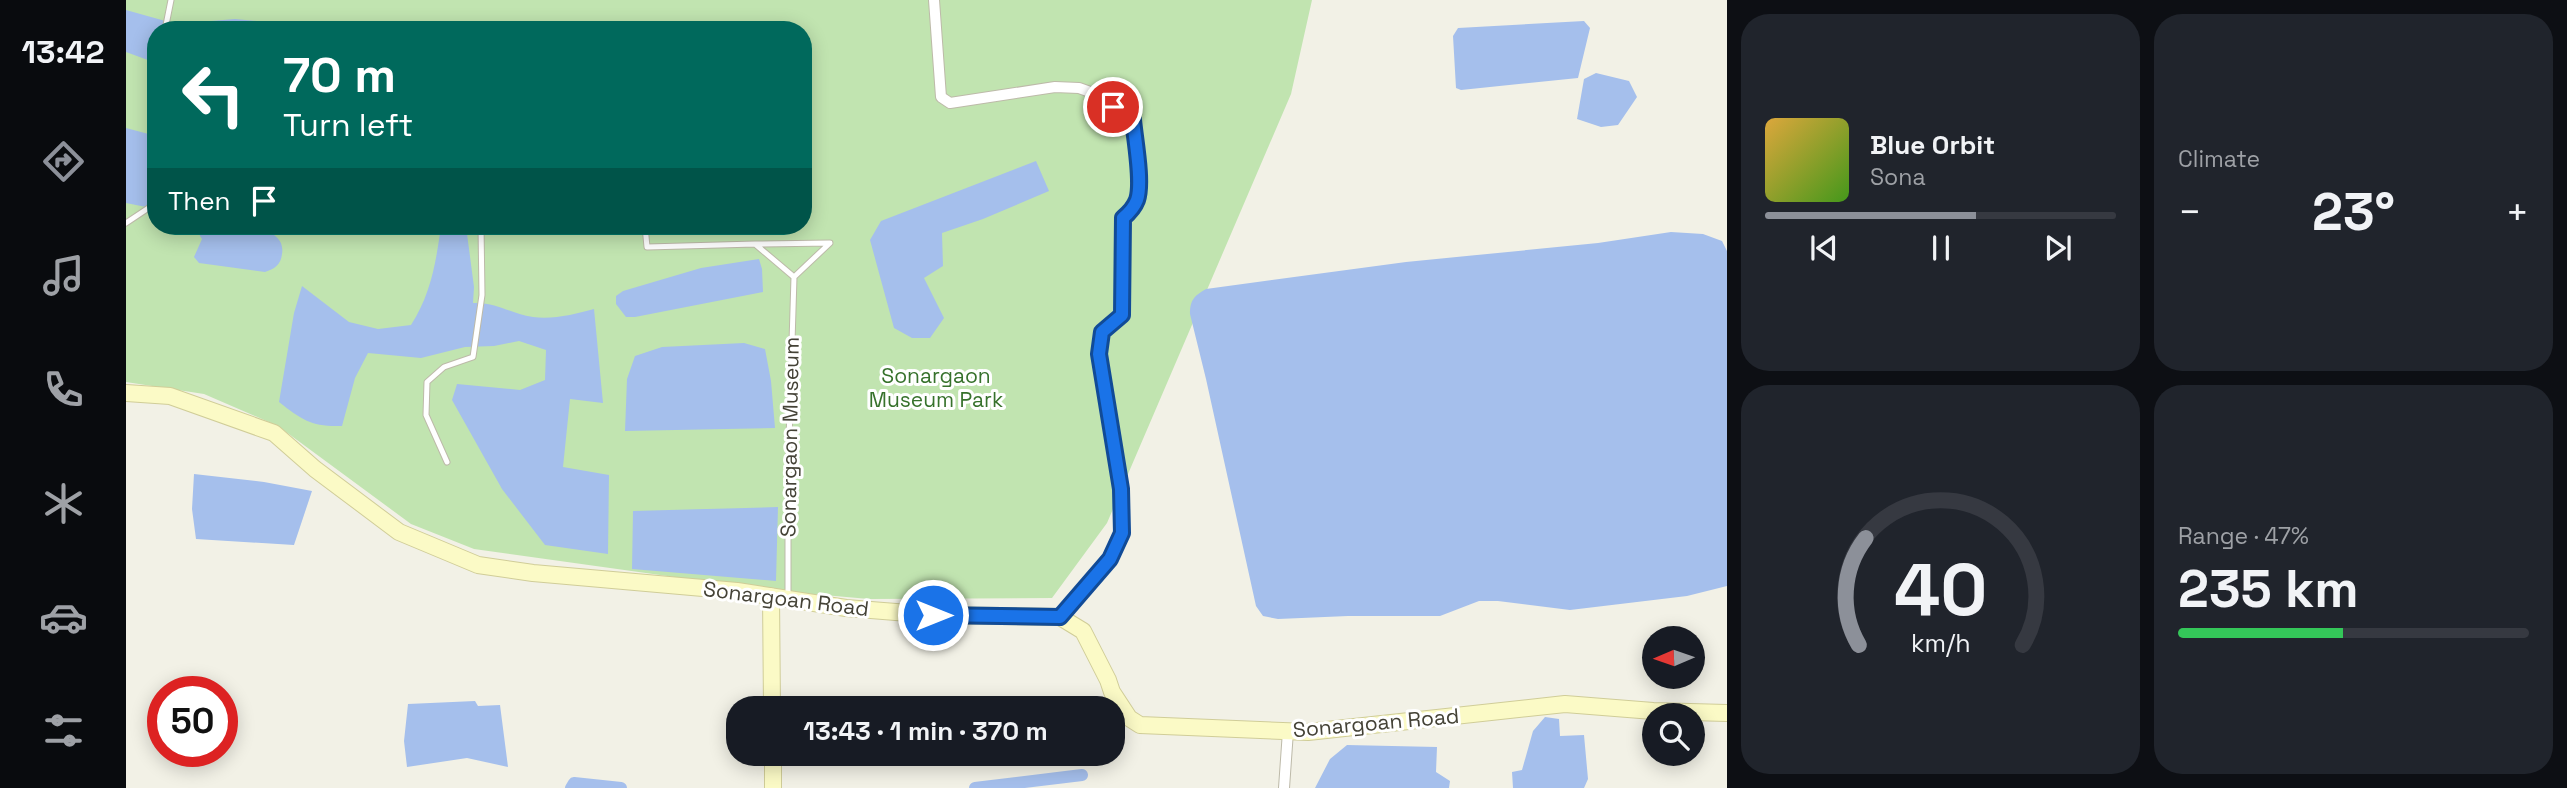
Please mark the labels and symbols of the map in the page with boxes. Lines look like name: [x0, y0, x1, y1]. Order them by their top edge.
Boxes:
pin: [1083, 77, 1143, 137]
street label: Sonargaon Museum: [774, 337, 805, 537]
park label: Sonargaon Museum Park: [869, 362, 1003, 413]
street label: Sonargoan Road: [702, 575, 870, 622]
position arrow: [896, 578, 970, 652]
north arrow: [1642, 626, 1704, 690]
speed limit sign: 50: [147, 676, 238, 767]
street label: Sonargoan Road: [1292, 702, 1460, 743]

